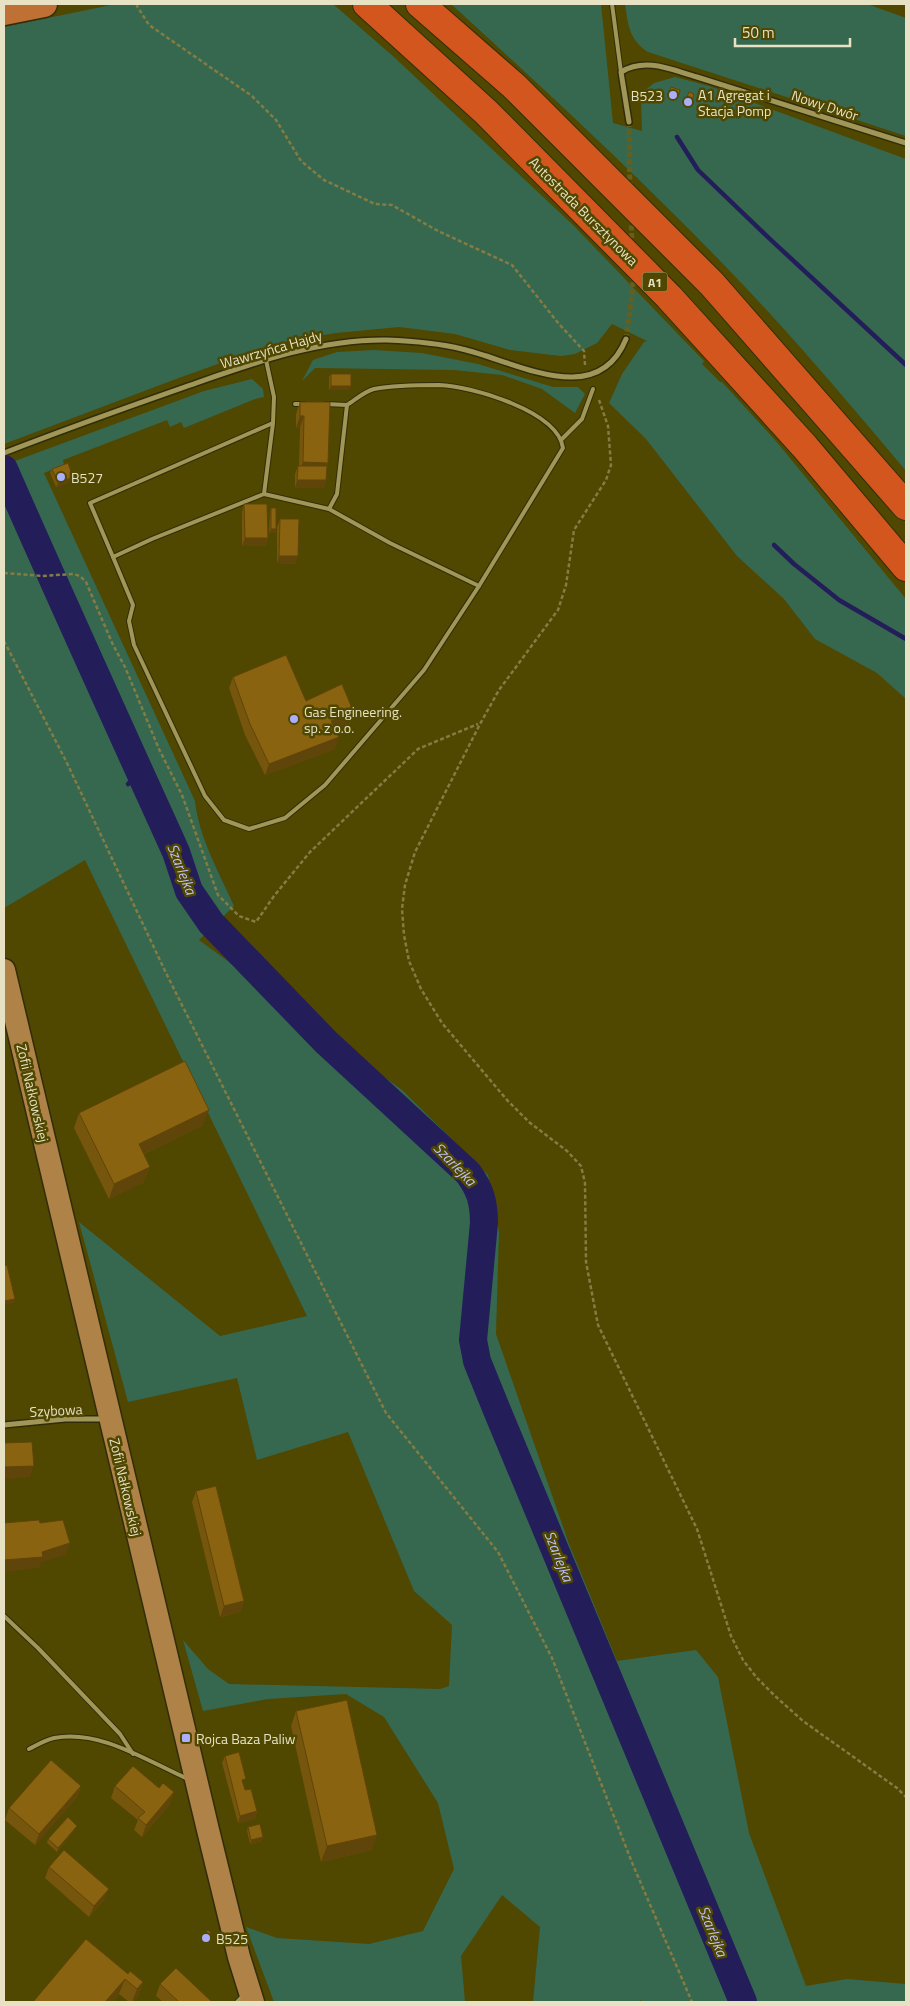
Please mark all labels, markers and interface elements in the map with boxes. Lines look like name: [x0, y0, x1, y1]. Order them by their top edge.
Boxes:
scale bar: [735, 15, 850, 47]
text: 50 m: [742, 21, 775, 44]
place label: A1 Agregat i Stacja Pomp: [698, 84, 771, 121]
street label: Nowy Dwór: [789, 84, 861, 126]
place label: B523: [631, 85, 663, 106]
marker: B523: [667, 89, 679, 101]
marker: A1 Agregat i Stacja Pomp: [682, 96, 694, 108]
street label: Autostrada Bursztynowa: [525, 152, 643, 270]
road number: A1: [642, 272, 668, 292]
street label: Wawrzyńca Hajdy: [218, 324, 325, 374]
place label: B527: [71, 467, 103, 488]
marker: B527: [55, 471, 67, 483]
place label: Gas Engineering. sp. z o.o.: [304, 701, 402, 738]
marker: Gas Engineering. sp. z o.o.: [288, 713, 300, 725]
water label: Szarlejka: [161, 840, 203, 899]
street label: Zofii Nałkowskiej: [11, 1042, 55, 1144]
water label: Szarlejka: [428, 1137, 483, 1192]
street label: Szybowa: [29, 1398, 83, 1422]
street label: Zofii Nałkowskiej: [104, 1436, 148, 1538]
water label: Szarlejka: [538, 1527, 580, 1586]
place label: Rojca Baza Paliw: [196, 1728, 296, 1749]
marker: Rojca Baza Paliw: [180, 1732, 192, 1744]
water label: Szarlejka: [692, 1902, 734, 1961]
place label: B525: [216, 1928, 248, 1949]
marker: B525: [200, 1932, 212, 1944]

